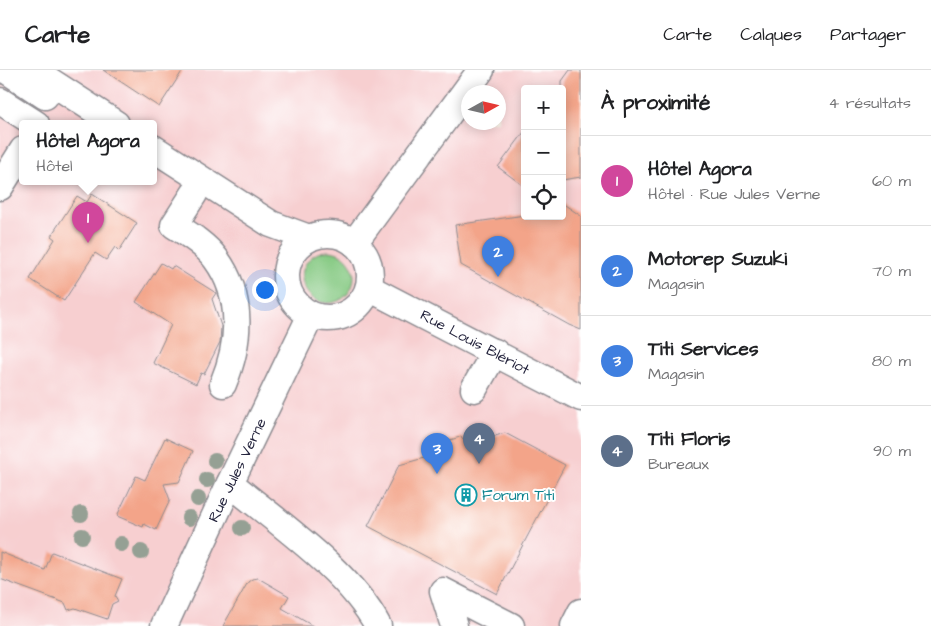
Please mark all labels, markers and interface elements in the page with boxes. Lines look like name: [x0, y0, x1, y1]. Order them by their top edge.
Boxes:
text: Carte: [25, 18, 90, 52]
text: Carte: [663, 22, 712, 47]
text: Calques: [740, 22, 802, 47]
text: Partager: [830, 22, 906, 47]
north arrow: [461, 85, 506, 130]
map controls: [521, 85, 566, 220]
button: +: [521, 85, 566, 130]
text: À proximité: [601, 88, 710, 117]
text: 4 résultats: [828, 92, 911, 114]
popup: [19, 120, 157, 185]
text: Hôtel Agora: [36, 128, 140, 155]
button: −: [521, 130, 566, 175]
text: Hôtel: [36, 155, 73, 177]
text: Hôtel Agora: [648, 156, 752, 183]
text: 1: [616, 170, 618, 192]
text: 60 m: [872, 170, 911, 192]
button: locate: [521, 175, 566, 220]
text: Hôtel · Rue Jules Verne: [648, 183, 820, 205]
pin: 1: [72, 202, 104, 243]
pin: 2: [482, 236, 514, 277]
text: Motorep Suzuki: [648, 246, 787, 273]
text: 2: [612, 260, 622, 282]
text: 70 m: [872, 260, 911, 282]
text: Magasin: [648, 273, 704, 295]
your location: [252, 277, 278, 303]
street label: Rue Louis Blériot: [416, 305, 533, 380]
text: Titi Services: [648, 336, 758, 363]
text: 3: [613, 350, 621, 372]
text: 80 m: [872, 350, 911, 372]
text: Magasin: [648, 363, 704, 385]
street label: Rue Jules Verne: [203, 415, 272, 526]
pin: 4: [463, 423, 495, 464]
text: Titi Floris: [648, 426, 731, 453]
pin: 3: [421, 433, 453, 474]
text: 4: [612, 440, 622, 462]
text: 90 m: [873, 440, 911, 462]
text: Bureaux: [648, 453, 709, 475]
building icon: Forum Titi: [454, 483, 478, 507]
place label: Forum Titi: [482, 485, 555, 506]

